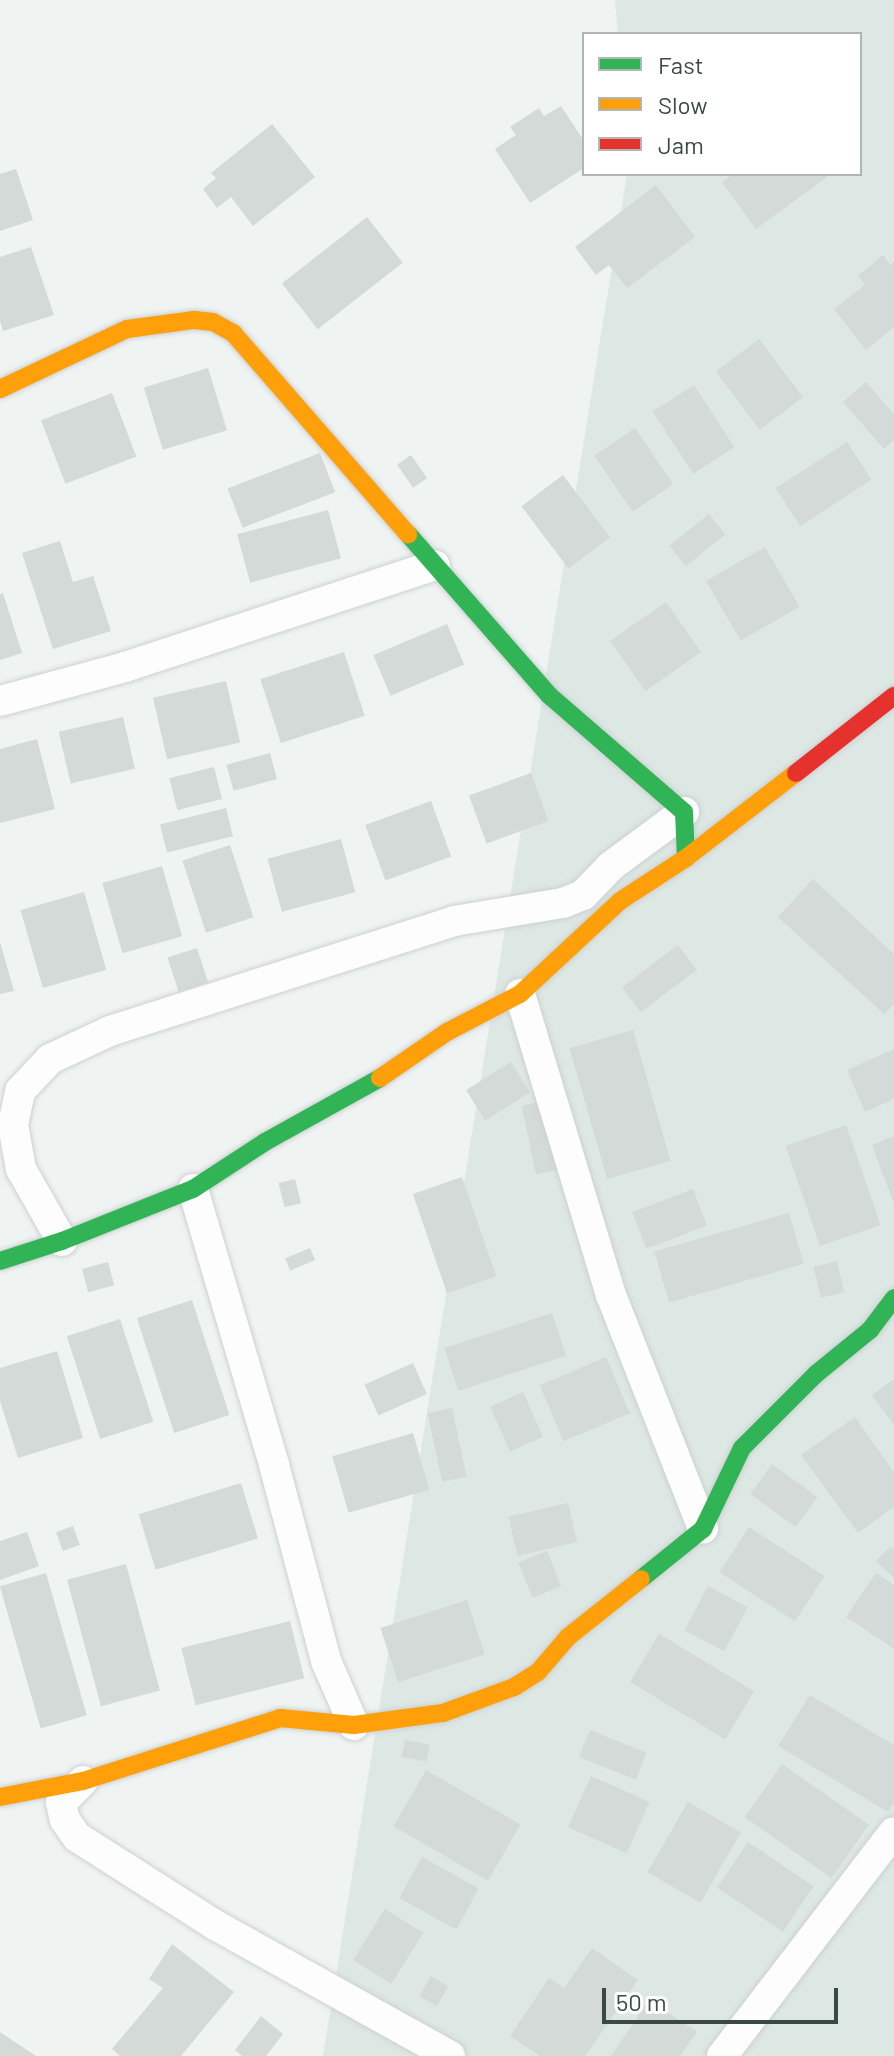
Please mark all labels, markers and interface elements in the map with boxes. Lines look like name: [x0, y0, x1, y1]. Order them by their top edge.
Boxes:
legend: [582, 32, 862, 176]
text: Fast: [658, 50, 703, 79]
text: Slow: [658, 90, 707, 119]
text: Jam: [658, 130, 704, 159]
scale bar: [606, 1972, 842, 2022]
text: 50 m: [616, 1987, 667, 2016]

